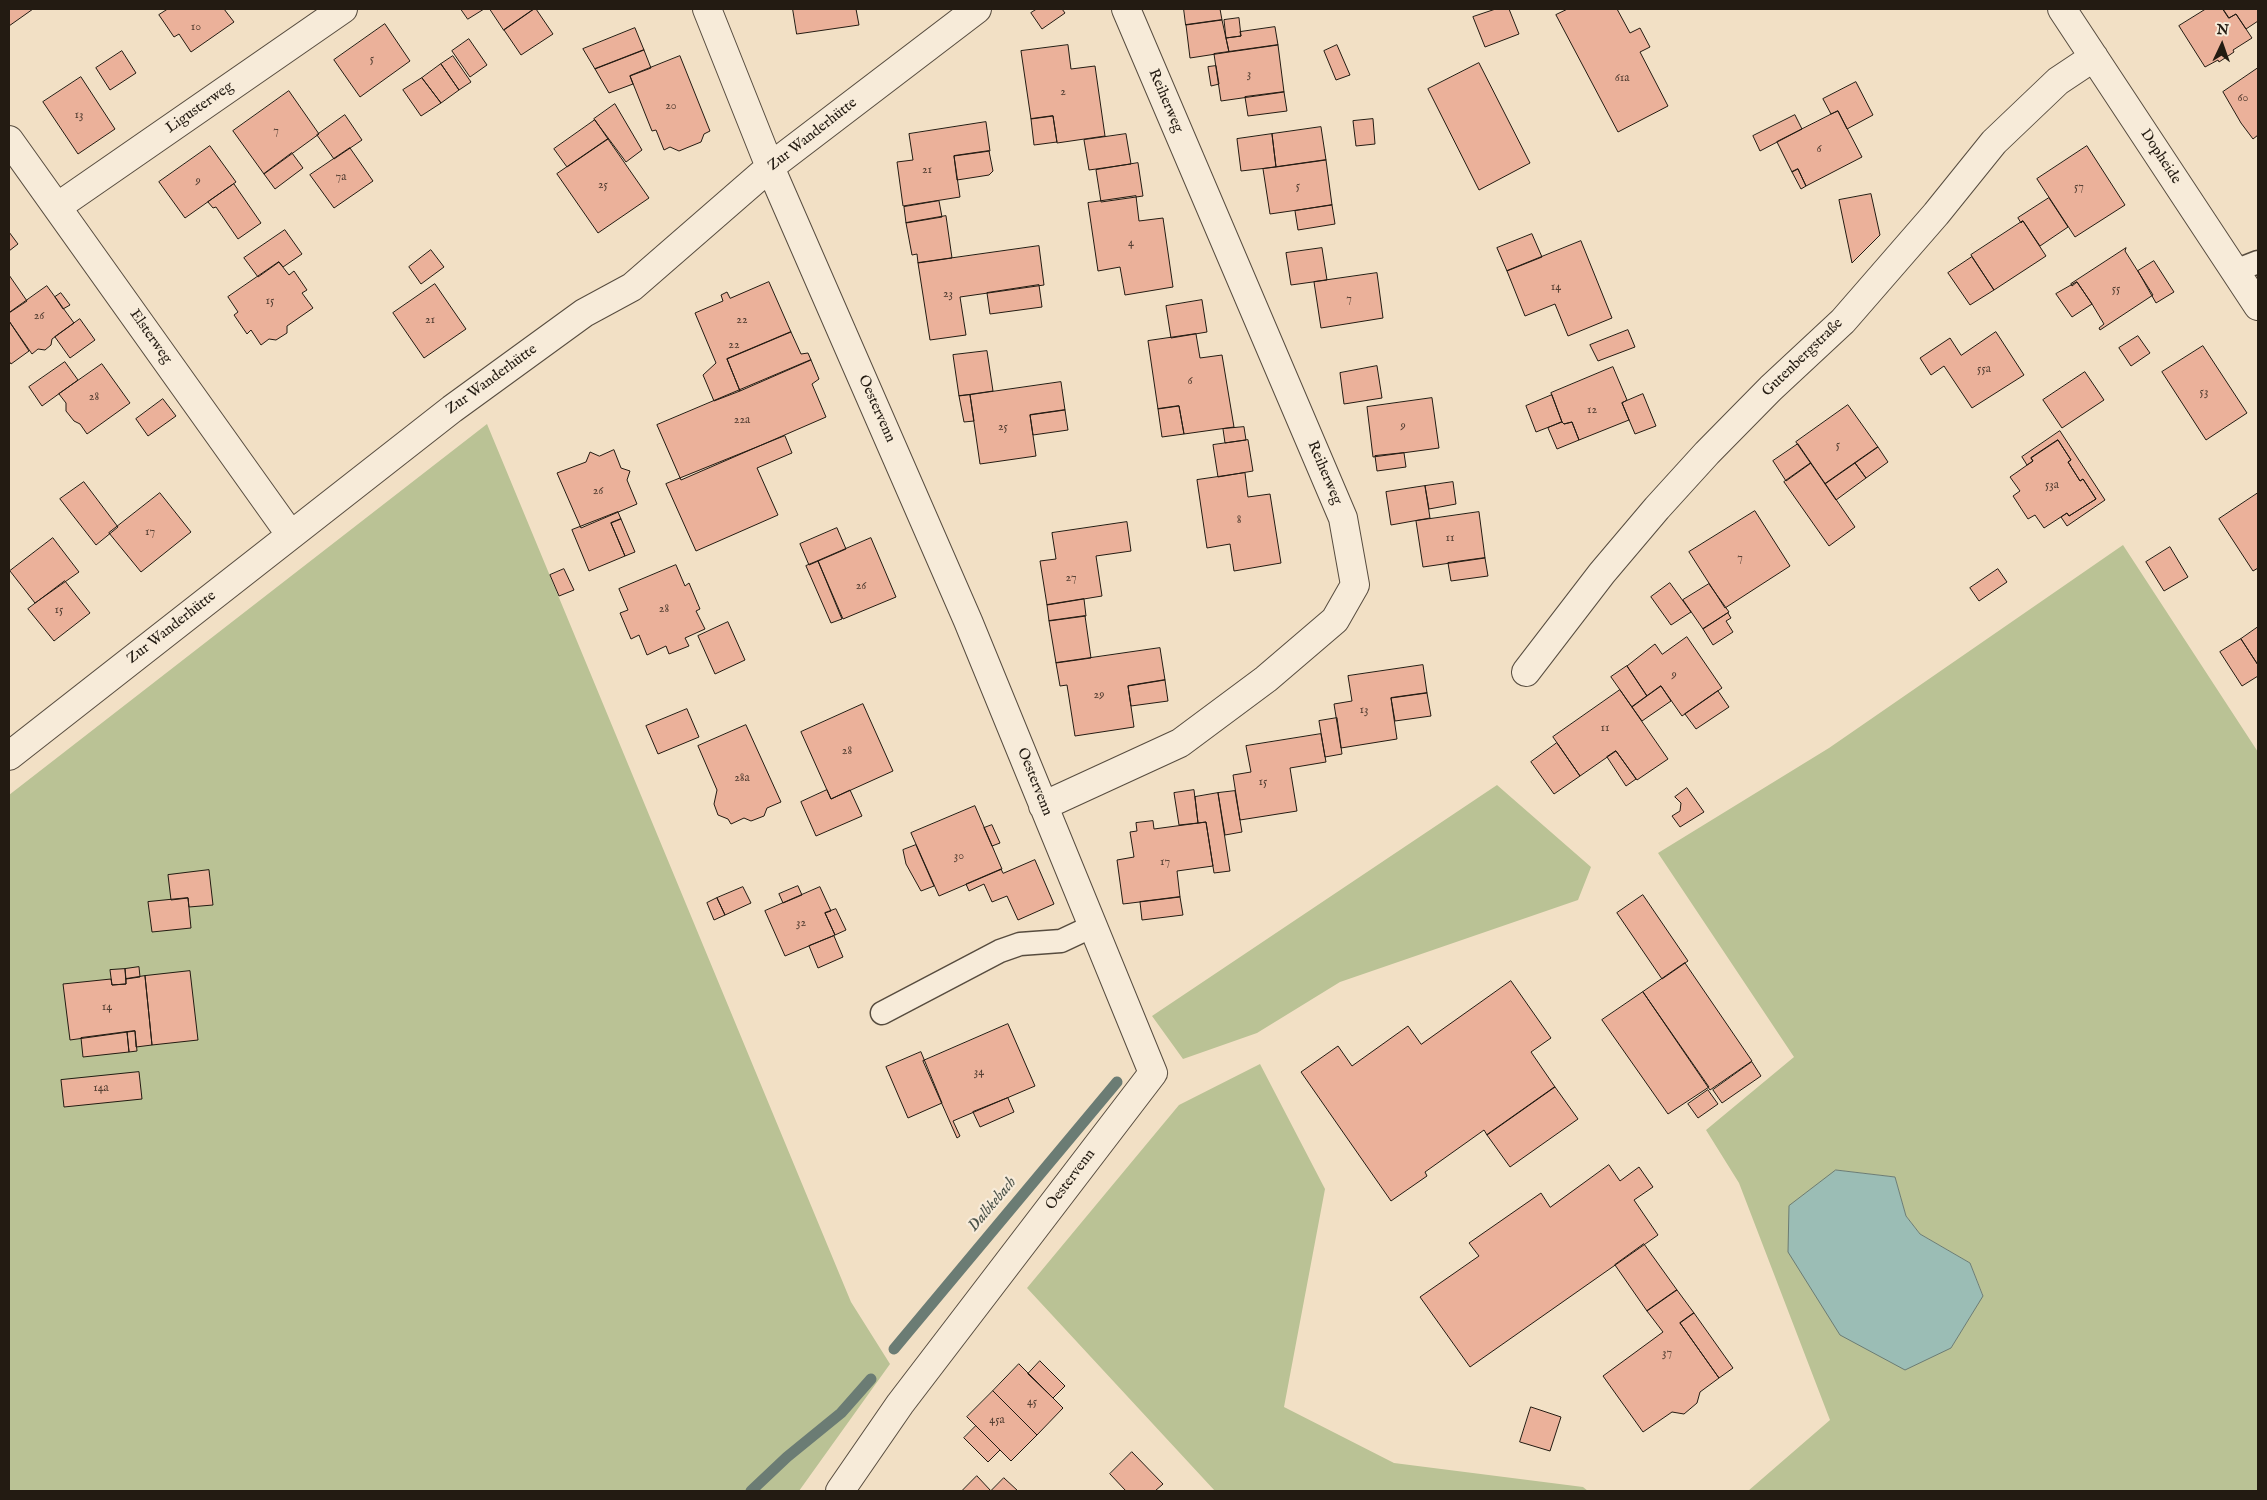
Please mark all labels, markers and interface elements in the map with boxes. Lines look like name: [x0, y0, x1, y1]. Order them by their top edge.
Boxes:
north arrow: [2197, 20, 2247, 70]
house number: 10: [191, 21, 201, 35]
text: N: [2216, 21, 2229, 39]
house number: 5: [370, 53, 374, 67]
street label: Reiherweg: [1144, 66, 1186, 136]
house number: 3: [1247, 68, 1251, 82]
house number: 61a: [1615, 72, 1629, 86]
street label: Ligusterweg: [163, 78, 237, 138]
house number: 2: [1060, 86, 1066, 100]
house number: 60: [2238, 92, 2248, 106]
street label: Zur Wanderhütte: [765, 95, 861, 175]
house number: 20: [665, 100, 677, 114]
house number: 13: [75, 109, 83, 123]
house number: 7: [273, 125, 279, 139]
street label: Dopheide: [2136, 126, 2184, 188]
house number: 6: [1816, 143, 1822, 157]
house number: 21: [922, 164, 932, 178]
house number: 7a: [336, 171, 346, 185]
house number: 9: [195, 175, 201, 189]
house number: 25: [598, 179, 608, 193]
house number: 5: [1296, 180, 1300, 194]
house number: 57: [2074, 181, 2084, 195]
house number: 4: [1128, 237, 1134, 251]
house number: 14: [1551, 281, 1561, 295]
house number: 55: [2112, 283, 2120, 297]
house number: 23: [943, 288, 953, 302]
house number: 7: [1346, 293, 1352, 307]
house number: 15: [266, 295, 274, 309]
street label: Elsterweg: [125, 306, 175, 368]
house number: 26: [34, 310, 44, 324]
house number: 21: [425, 314, 435, 328]
house number: 22: [736, 314, 748, 328]
street label: Gutenbergstraße: [1759, 315, 1847, 401]
house number: 22: [728, 339, 740, 353]
street label: Zur Wanderhütte: [443, 341, 541, 419]
house number: 55a: [1977, 363, 1991, 377]
street label: Oestervenn: [853, 373, 899, 445]
house number: 6: [1187, 375, 1193, 389]
house number: 53: [2200, 386, 2208, 400]
house number: 28: [89, 391, 99, 405]
house number: 12: [1587, 404, 1597, 418]
house number: 22a: [734, 414, 750, 428]
house number: 9: [1400, 420, 1406, 434]
house number: 25: [998, 421, 1008, 435]
street label: Reiherweg: [1303, 438, 1345, 508]
house number: 5: [1836, 439, 1840, 453]
house number: 53a: [2045, 479, 2059, 493]
house number: 26: [593, 485, 603, 499]
house number: 8: [1237, 514, 1241, 528]
house number: 17: [145, 526, 155, 540]
house number: 11: [1446, 532, 1454, 546]
house number: 7: [1737, 552, 1743, 566]
house number: 27: [1065, 572, 1077, 586]
house number: 26: [856, 580, 866, 594]
street label: Zur Wanderhütte: [124, 588, 220, 668]
house number: 28: [659, 603, 669, 617]
house number: 15: [55, 604, 63, 618]
house number: 9: [1671, 669, 1677, 683]
house number: 29: [1094, 689, 1104, 703]
house number: 13: [1360, 704, 1368, 718]
house number: 11: [1601, 722, 1609, 736]
house number: 28: [842, 745, 852, 759]
street label: Oestervenn: [1012, 745, 1056, 819]
house number: 28a: [734, 772, 750, 786]
house number: 15: [1259, 776, 1267, 790]
house number: 30: [954, 850, 964, 864]
house number: 17: [1160, 856, 1170, 870]
house number: 32: [796, 917, 806, 931]
house number: 14: [102, 1001, 112, 1015]
house number: 34: [974, 1066, 984, 1080]
house number: 14a: [93, 1082, 109, 1096]
street label: Oestervenn: [1042, 1146, 1100, 1214]
water label: Dalbkebach: [965, 1174, 1021, 1236]
house number: 37: [1662, 1347, 1672, 1361]
house number: 45: [1027, 1396, 1037, 1410]
house number: 45a: [989, 1414, 1005, 1428]

